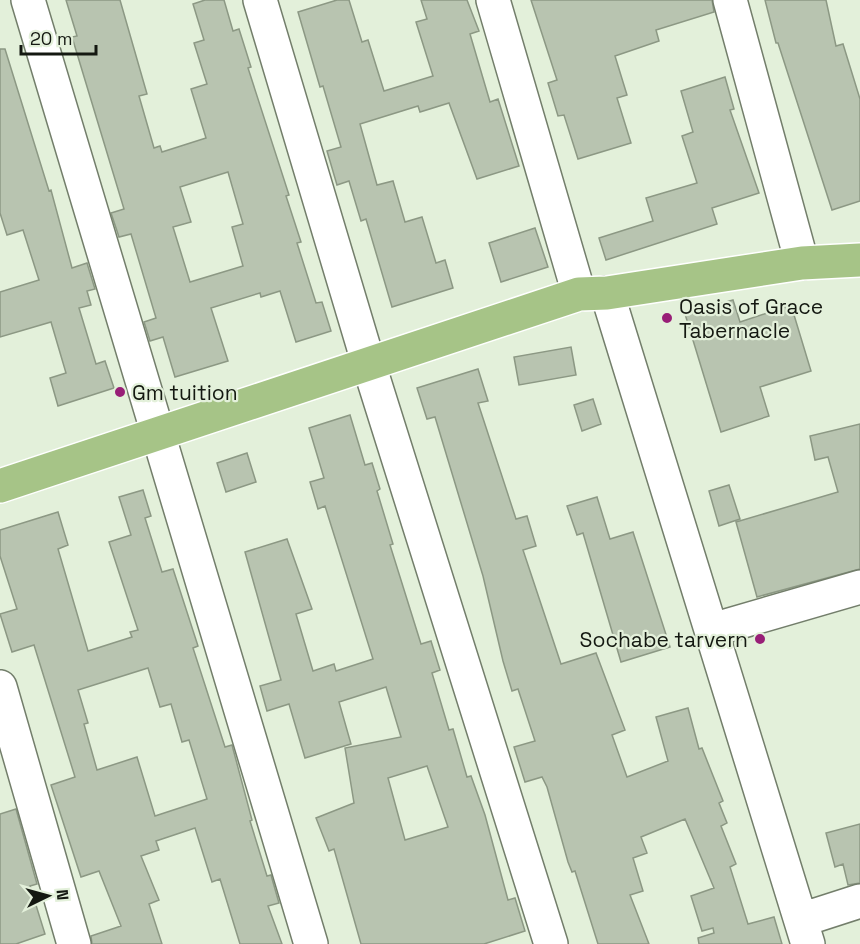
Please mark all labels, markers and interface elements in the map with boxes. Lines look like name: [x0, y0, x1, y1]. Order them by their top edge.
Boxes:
scale bar: [21, 18, 96, 56]
text: 20 m: [30, 27, 73, 50]
place label: Oasis of Grace Tabernacle: [679, 293, 823, 344]
marker: Oasis of Grace Tabernacle: [660, 311, 674, 325]
place label: Gm tuition: [132, 379, 238, 406]
marker: Gm tuition: [113, 385, 127, 399]
place label: Sochabe tarvern: [580, 626, 748, 653]
marker: Sochabe tarvern: [753, 632, 767, 646]
north arrow: [18, 866, 78, 926]
text: N: [52, 888, 73, 901]

